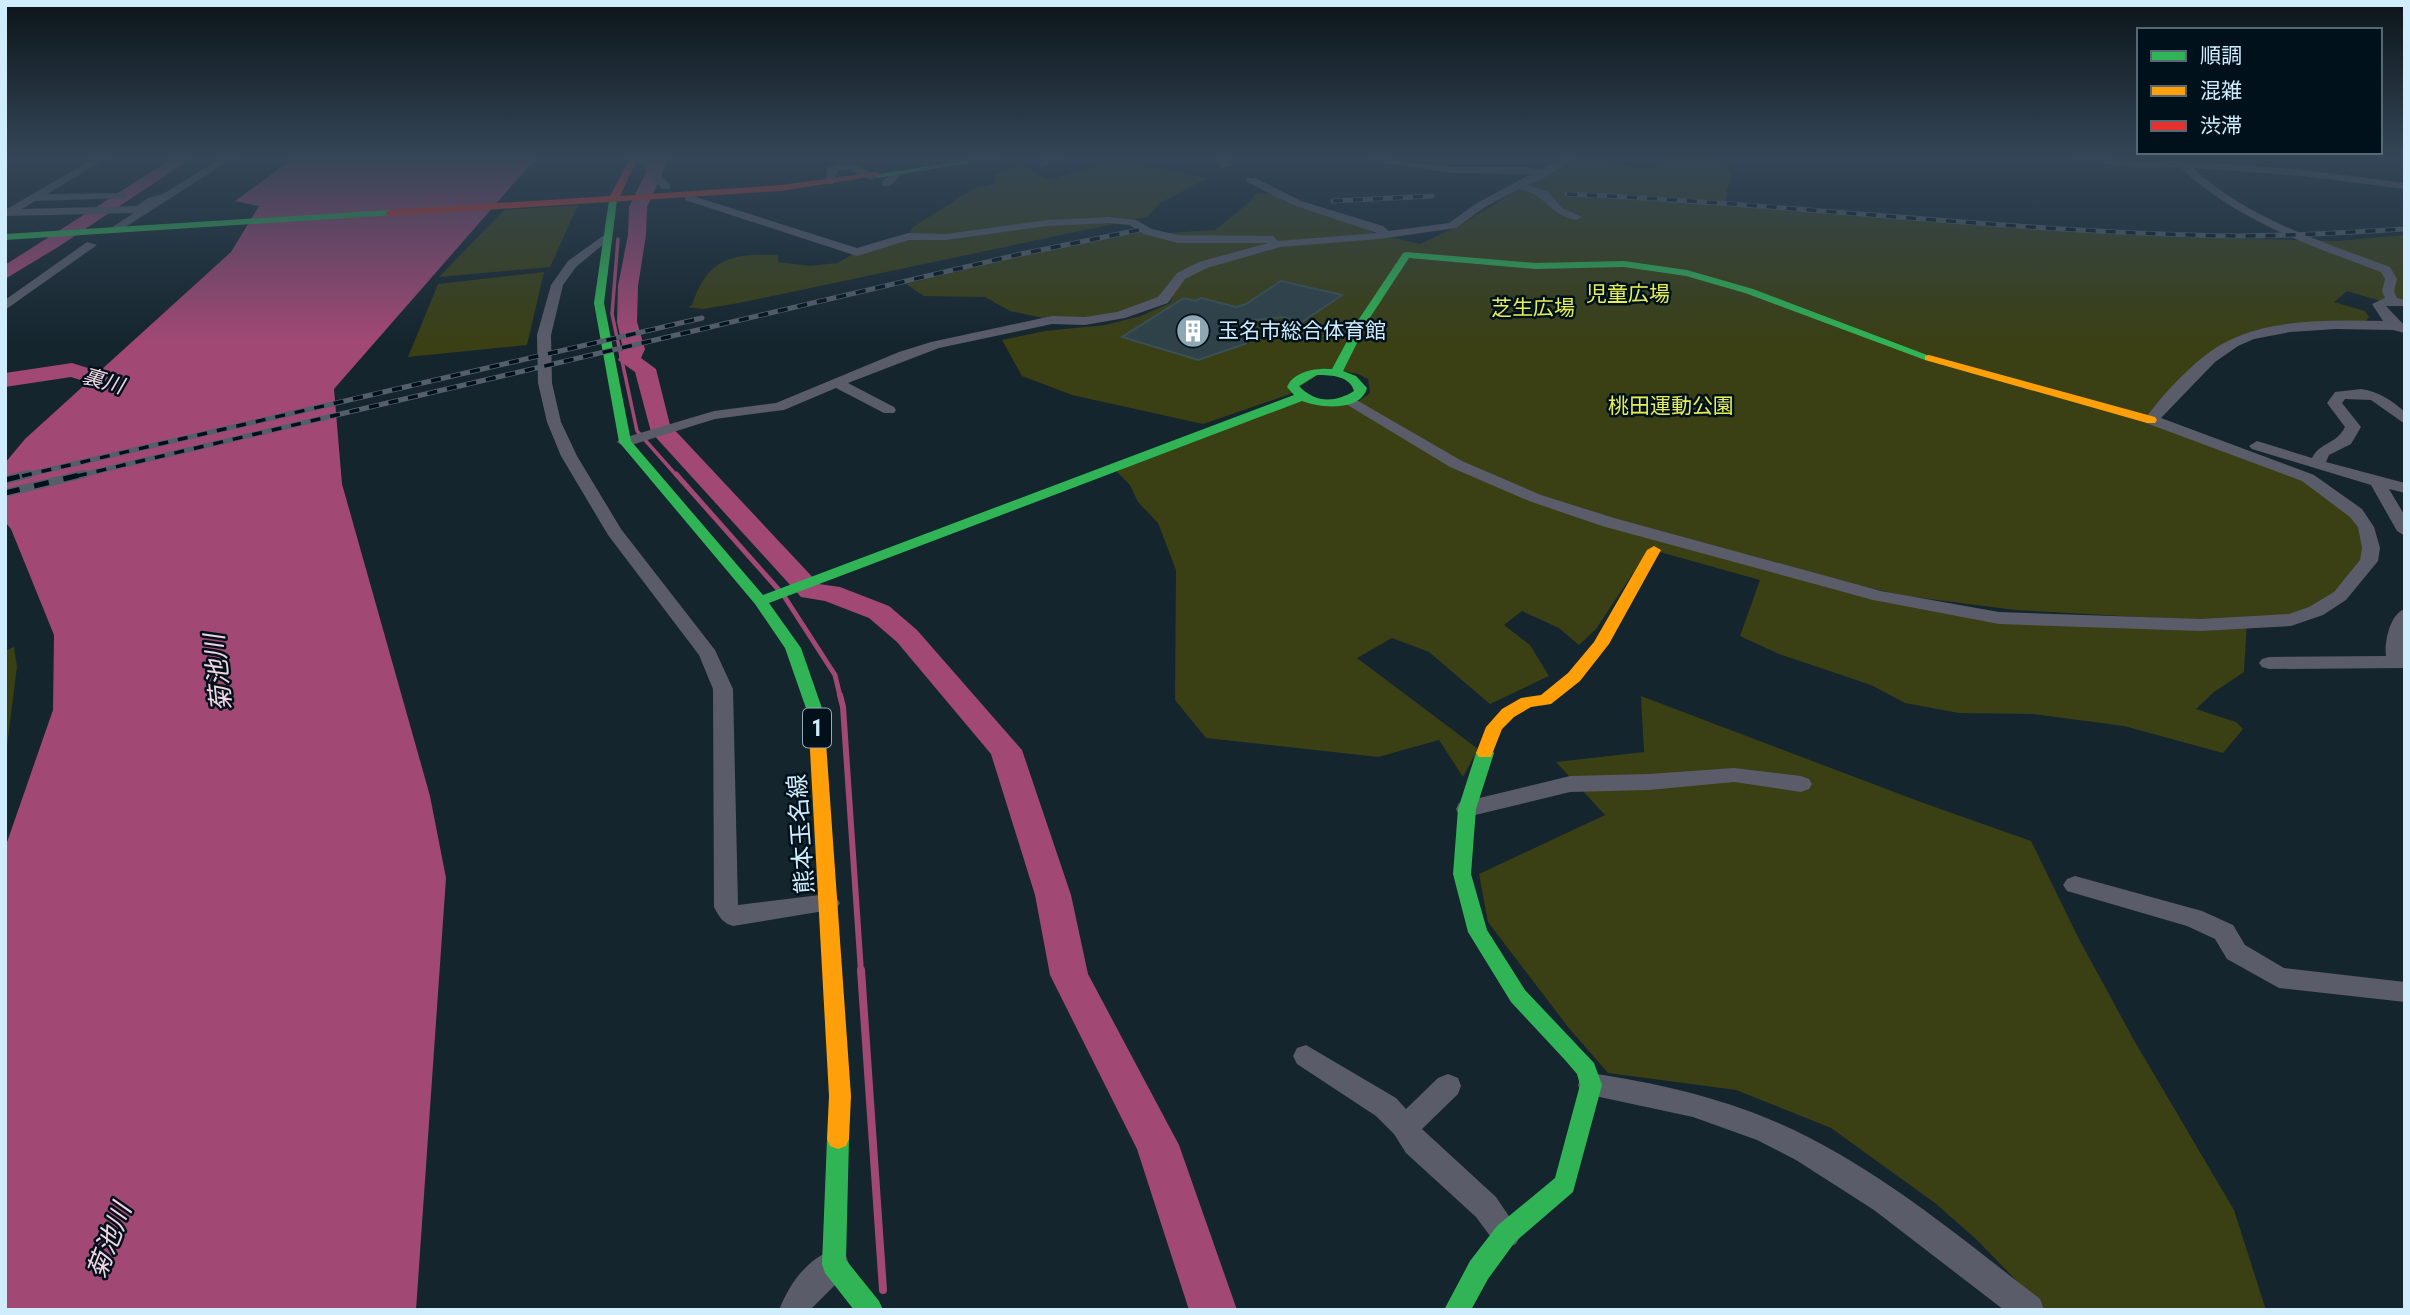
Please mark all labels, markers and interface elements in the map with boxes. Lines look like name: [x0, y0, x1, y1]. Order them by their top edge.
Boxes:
legend: [2137, 28, 2382, 154]
text: 順調: [2200, 44, 2242, 68]
text: 混雑: [2200, 79, 2242, 103]
text: 渋滞: [2200, 114, 2242, 138]
park label: 児童広場: [1586, 282, 1670, 306]
park label: 芝生広場: [1491, 296, 1575, 320]
building icon: 玉名市総合体育館: [1174, 312, 1212, 350]
place label: 玉名市総合体育館: [1218, 319, 1386, 343]
water label: 裏川: [80, 364, 128, 399]
park label: 桃田運動公園: [1608, 394, 1734, 418]
water label: 菊池川: [199, 630, 237, 713]
road number: 1: [803, 708, 831, 748]
street label: 熊本玉名線: [783, 773, 819, 895]
water label: 菊池川: [81, 1196, 138, 1283]

